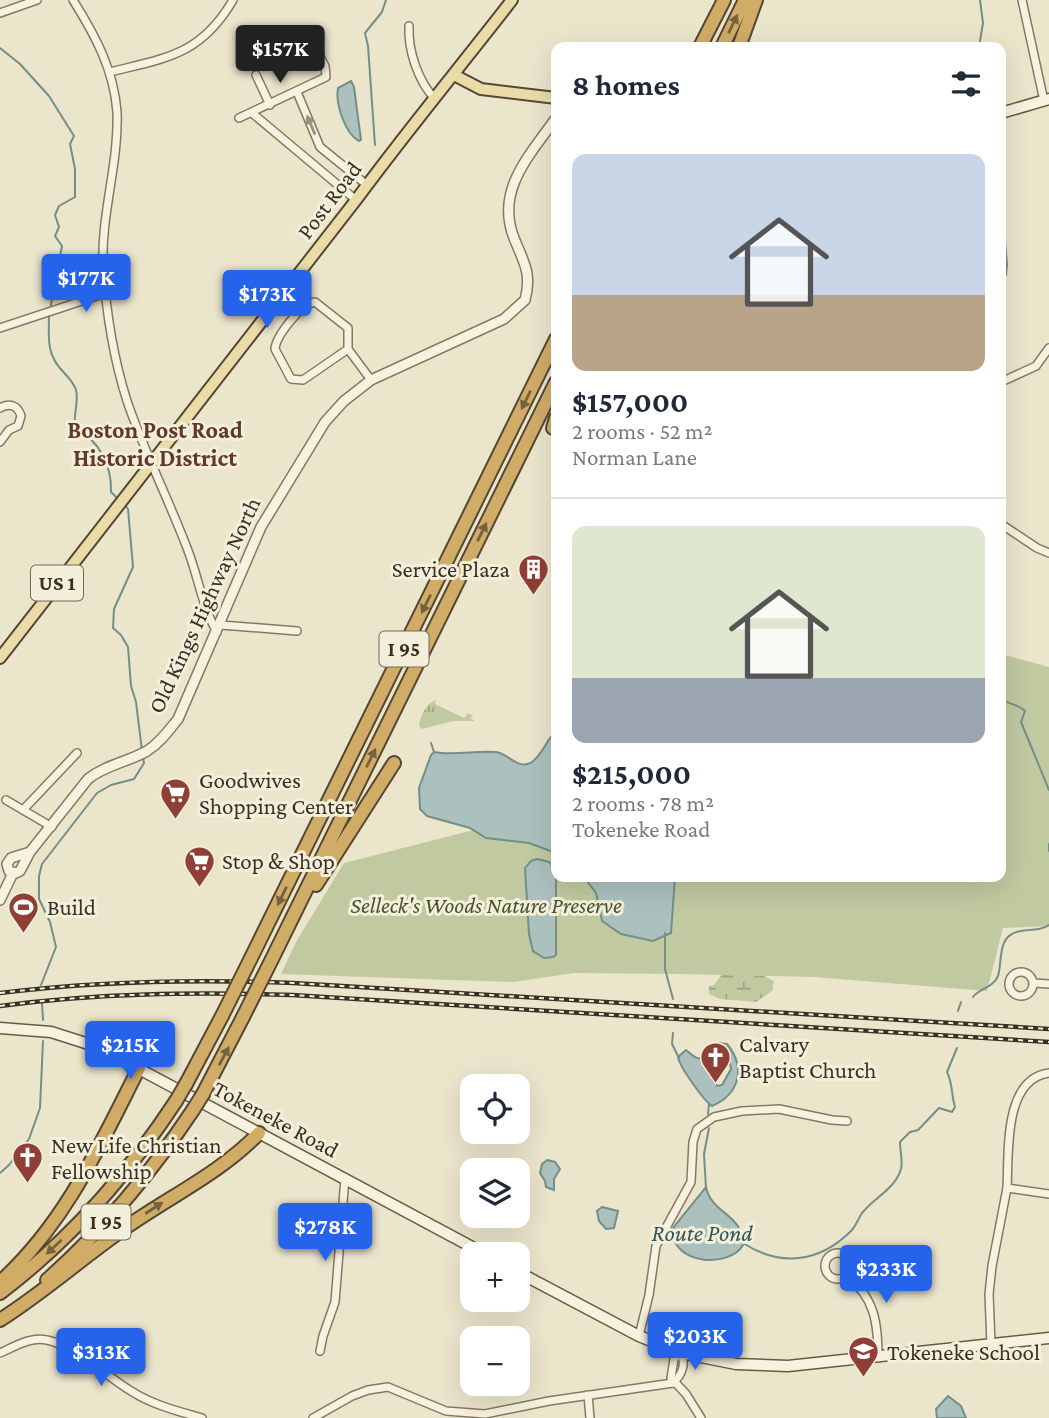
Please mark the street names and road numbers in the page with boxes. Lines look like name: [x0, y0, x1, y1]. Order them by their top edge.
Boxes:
street label: Post Road: [292, 156, 366, 244]
street label: Old Kings Highway North: [143, 493, 265, 717]
road number: US 1: [31, 566, 83, 600]
road number: I 95: [380, 632, 428, 666]
street label: Tokeneke Road: [209, 1075, 343, 1163]
road number: I 95: [82, 1204, 130, 1240]

